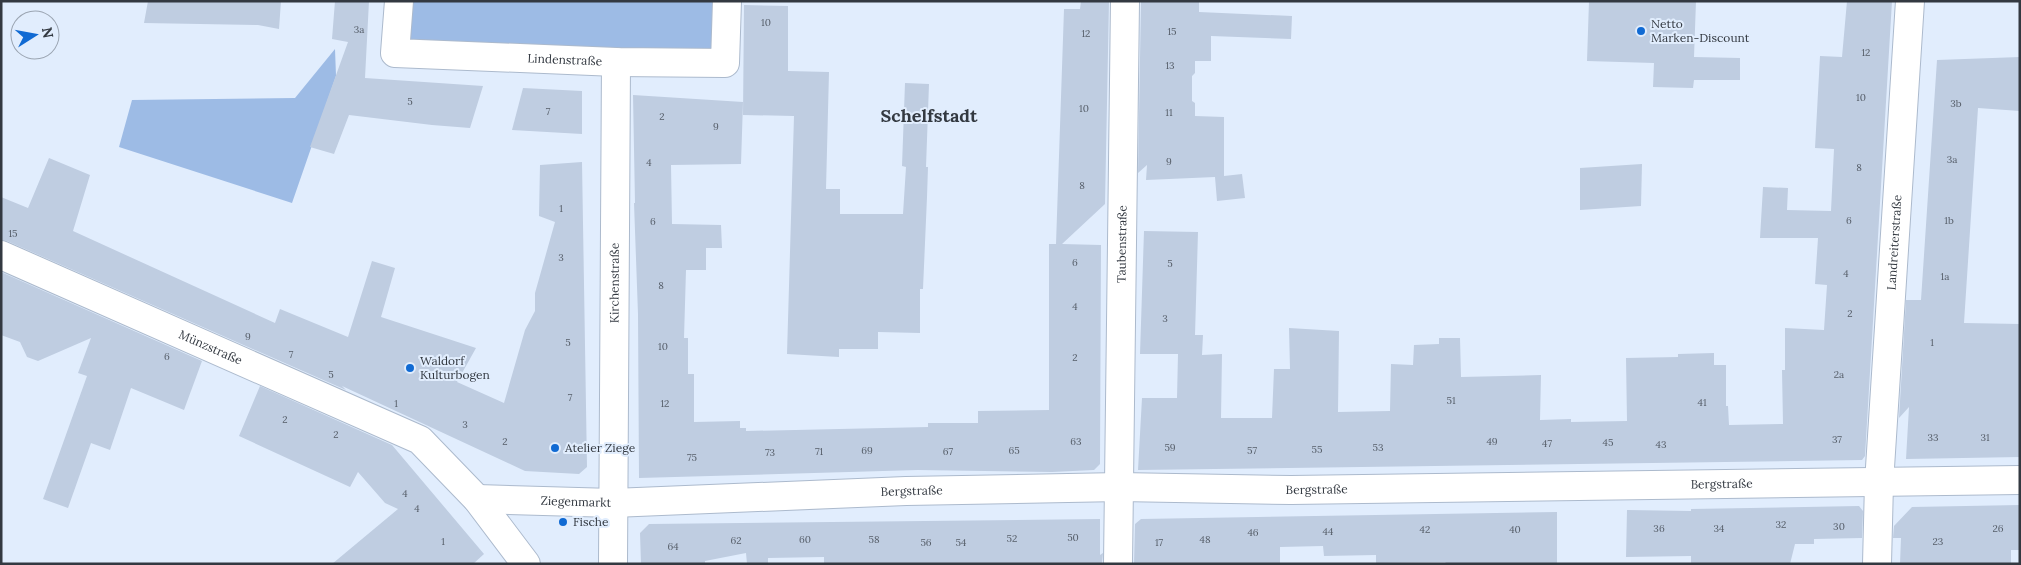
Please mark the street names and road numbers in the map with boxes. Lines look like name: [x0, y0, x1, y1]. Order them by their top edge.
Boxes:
street label: Lindenstraße: [527, 50, 603, 68]
street label: Landreiterstraße: [1883, 194, 1905, 291]
street label: Taubenstraße: [1113, 205, 1129, 283]
street label: Kirchenstraße: [606, 242, 622, 323]
street label: Münzstraße: [177, 326, 245, 368]
street label: Bergstraße: [1690, 476, 1753, 492]
street label: Bergstraße: [1286, 481, 1348, 497]
street label: Bergstraße: [880, 482, 943, 499]
street label: Ziegenmarkt: [540, 493, 612, 510]

